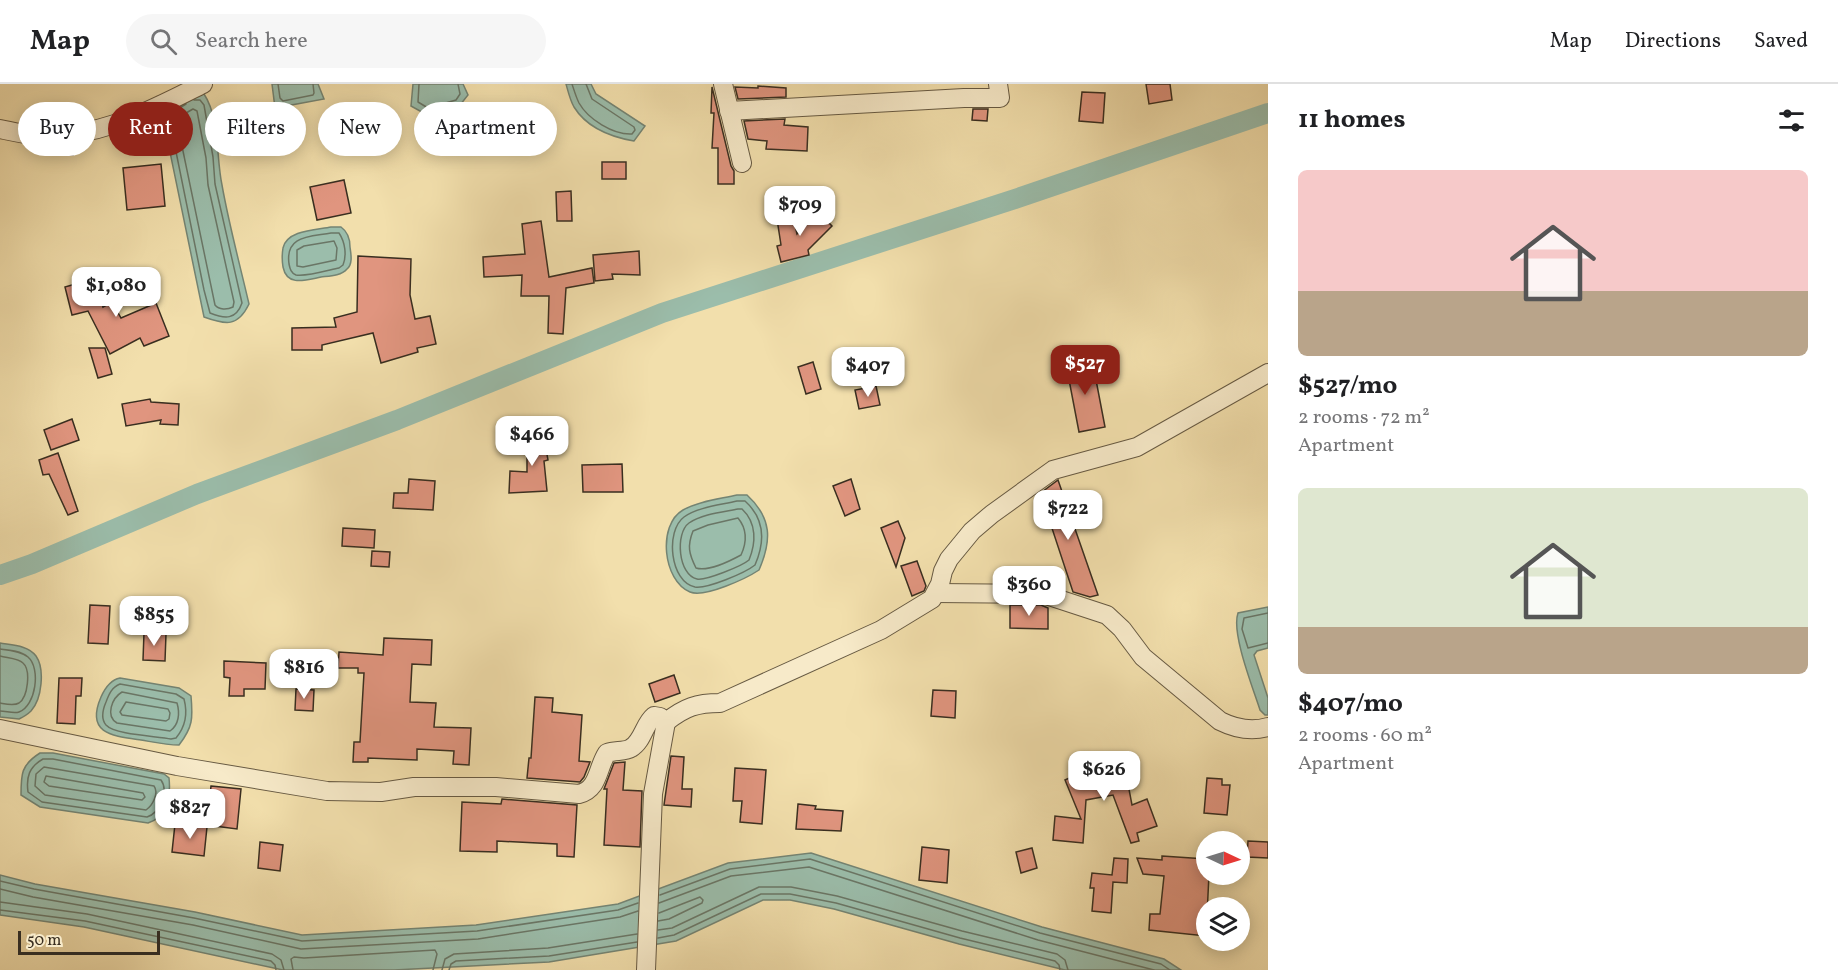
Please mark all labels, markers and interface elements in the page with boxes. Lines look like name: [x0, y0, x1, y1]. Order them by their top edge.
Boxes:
search box: [126, 14, 546, 68]
text: Map: [30, 22, 90, 61]
icon: search: [147, 25, 180, 58]
text: Search here: [195, 26, 308, 57]
text: Map: [1550, 27, 1592, 56]
text: Directions: [1625, 27, 1721, 56]
text: Saved: [1754, 27, 1808, 56]
chip: Buy: [18, 102, 96, 156]
chip: Rent: [108, 102, 193, 156]
chip: Filters: [205, 102, 306, 156]
chip: New: [318, 102, 402, 156]
chip: Apartment: [414, 102, 557, 156]
text: 11 homes: [1298, 102, 1405, 138]
icon: filters: [1775, 104, 1808, 137]
pin: $709: [764, 186, 836, 237]
text: $709: [778, 191, 822, 219]
icon: home: [1499, 209, 1607, 317]
pin: $1,080: [67, 267, 165, 318]
text: $1,080: [86, 272, 146, 300]
pin: $527: [1049, 345, 1121, 396]
pin: $407: [832, 347, 904, 398]
text: $527: [1065, 350, 1105, 378]
text: $407: [846, 352, 890, 380]
text: $527/mo: [1298, 368, 1397, 404]
text: 2 rooms · 72 m²: [1298, 404, 1430, 432]
pin: $466: [496, 416, 568, 467]
text: $466: [509, 421, 555, 449]
text: Apartment: [1298, 432, 1394, 460]
pin: $722: [1032, 490, 1104, 541]
text: $722: [1047, 495, 1089, 523]
icon: home: [1499, 527, 1607, 635]
pin: $360: [993, 566, 1065, 617]
text: $360: [1007, 571, 1051, 599]
pin: $855: [118, 596, 190, 647]
text: $855: [134, 601, 174, 629]
pin: $816: [268, 649, 340, 700]
text: $816: [283, 654, 325, 682]
text: $407/mo: [1298, 686, 1403, 722]
text: 2 rooms · 60 m²: [1298, 722, 1432, 750]
text: Apartment: [1298, 750, 1394, 778]
pin: $626: [1068, 751, 1140, 802]
text: $626: [1082, 756, 1126, 784]
pin: $827: [154, 789, 226, 840]
text: $827: [169, 794, 211, 822]
north arrow: [1196, 831, 1250, 885]
map controls: [1196, 831, 1250, 951]
button: layers: [1196, 897, 1250, 951]
scale bar: [18, 928, 160, 956]
text: 50 m: [27, 930, 61, 952]

